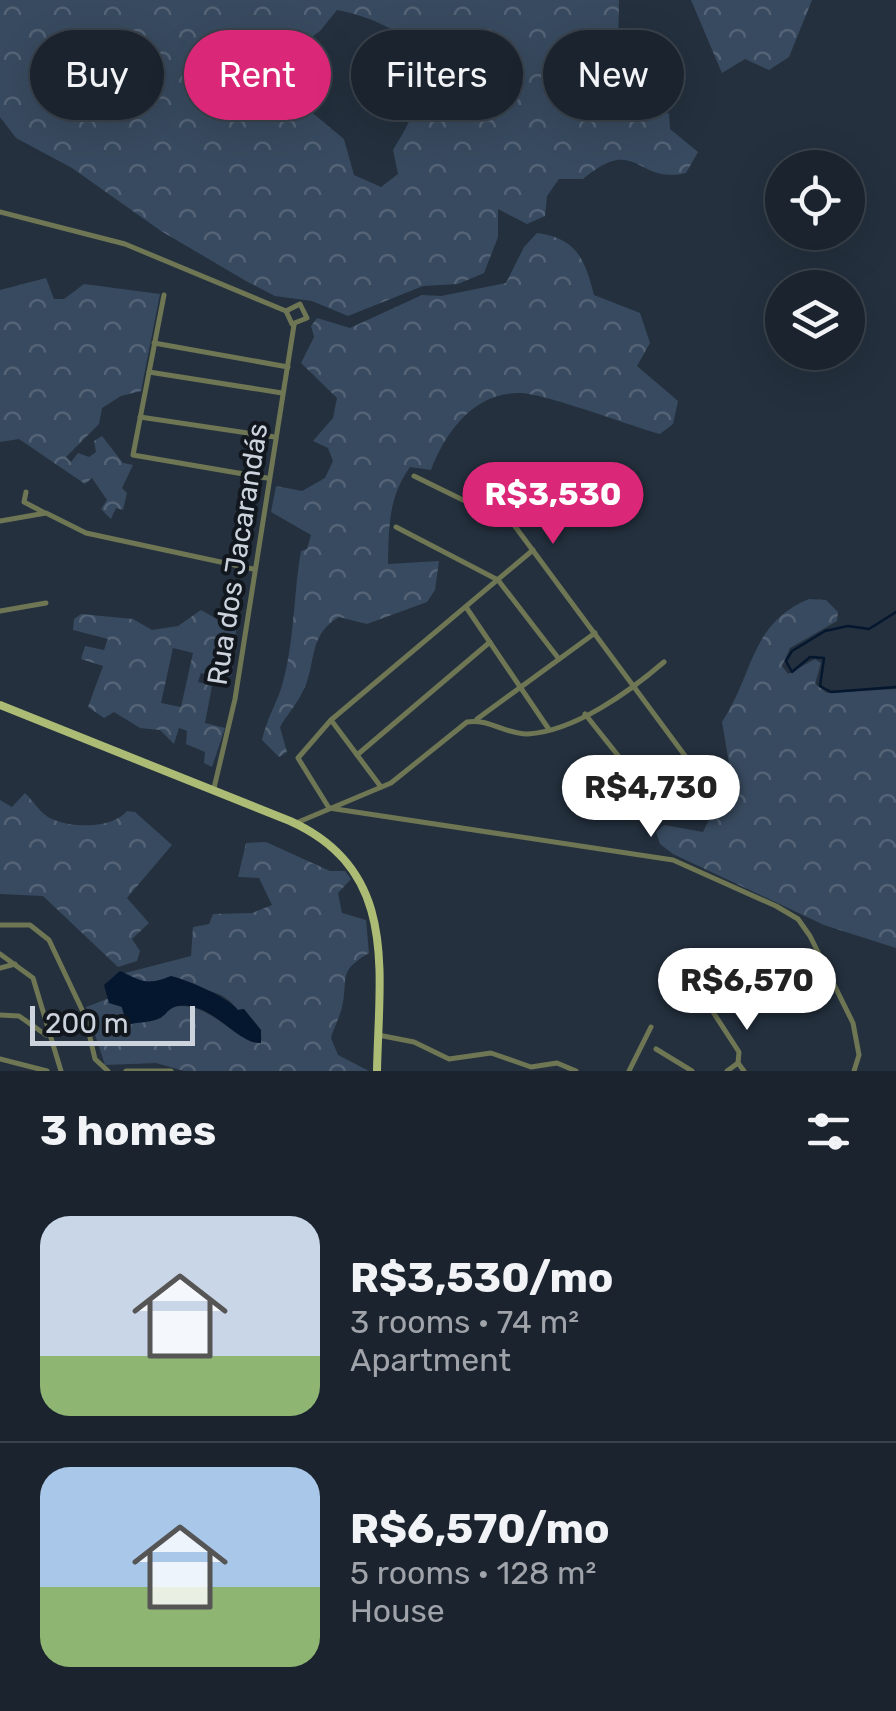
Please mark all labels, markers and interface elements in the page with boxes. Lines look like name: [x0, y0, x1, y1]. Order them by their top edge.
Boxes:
chip: Buy: [30, 30, 164, 120]
chip: Rent: [184, 30, 331, 120]
chip: Filters: [351, 30, 523, 120]
chip: New: [543, 30, 684, 120]
map controls: [765, 150, 865, 370]
button: locate: [765, 150, 865, 250]
button: layers: [765, 270, 865, 370]
street label: Rua dos Jacarandás: [200, 421, 274, 687]
pin: R$3,530: [461, 462, 645, 547]
text: R$3,530: [485, 475, 622, 513]
pin: R$4,730: [559, 755, 743, 840]
text: R$4,730: [584, 768, 718, 806]
pin: R$6,570: [655, 948, 839, 1033]
text: R$6,570: [680, 961, 814, 999]
scale bar: [30, 1001, 195, 1046]
text: 200 m: [45, 1007, 129, 1040]
icon: filters: [801, 1104, 856, 1159]
text: 3 homes: [40, 1106, 216, 1156]
text: R$3,530/mo: [350, 1253, 614, 1303]
icon: home: [120, 1256, 240, 1376]
text: 3 rooms · 74 m²: [350, 1303, 579, 1341]
text: Apartment: [350, 1341, 511, 1379]
text: R$6,570/mo: [350, 1504, 610, 1554]
icon: home: [120, 1507, 240, 1627]
text: 5 rooms · 128 m²: [350, 1554, 596, 1592]
text: House: [350, 1592, 445, 1630]

